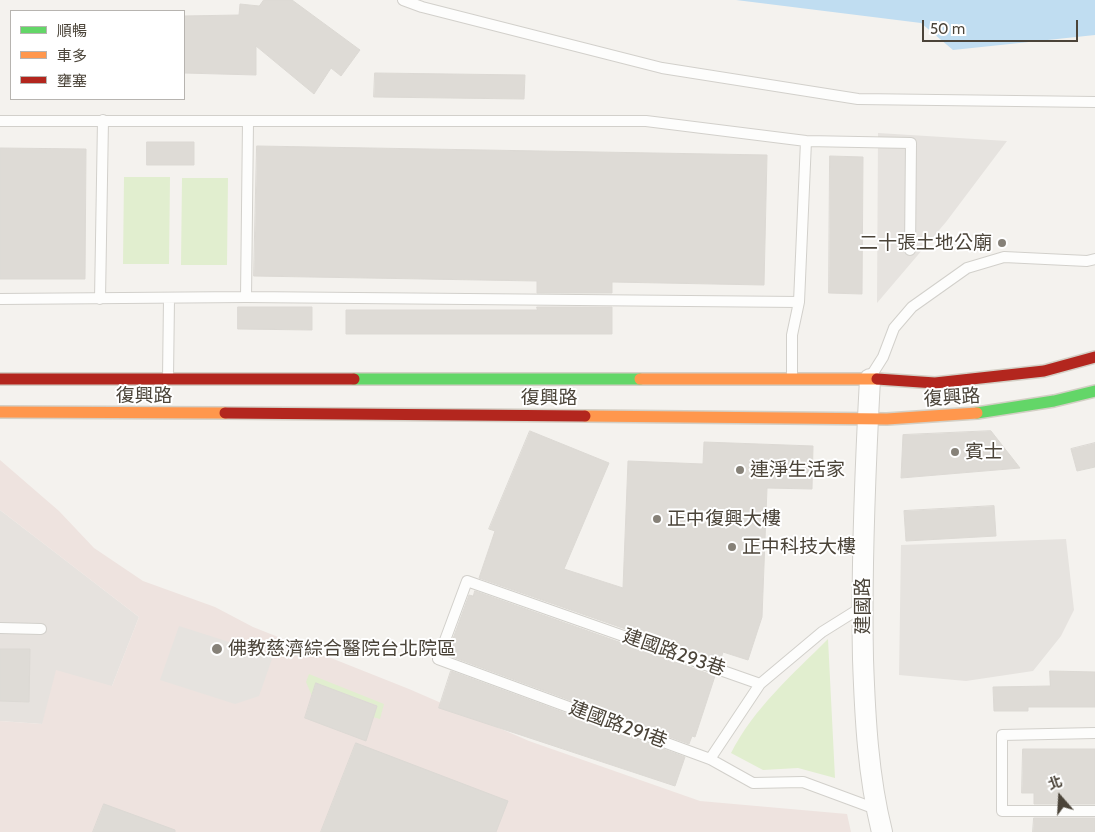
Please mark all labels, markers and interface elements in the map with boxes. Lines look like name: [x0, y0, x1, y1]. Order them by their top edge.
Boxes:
legend: [10, 10, 185, 100]
scale bar: [925, 10, 1081, 42]
text: 50 m: [930, 20, 965, 38]
text: 順暢: [57, 22, 87, 40]
text: 車多: [57, 47, 87, 65]
text: 壅塞: [57, 72, 87, 90]
place label: 二十張土地公廟: [859, 232, 992, 254]
marker: 二十張土地公廟: [996, 237, 1008, 249]
street label: 復興路: [116, 385, 172, 407]
street label: 復興路: [923, 385, 981, 411]
street label: 復興路: [521, 387, 577, 409]
place label: 賓士: [965, 441, 1003, 463]
marker: 賓士: [949, 446, 961, 458]
place label: 連淨生活家: [750, 459, 845, 481]
marker: 連淨生活家: [734, 464, 746, 476]
place label: 正中復興大樓: [667, 508, 781, 530]
marker: 正中復興大樓: [651, 513, 663, 525]
place label: 正中科技大樓: [742, 536, 856, 558]
marker: 正中科技大樓: [726, 541, 738, 553]
street label: 建國路: [852, 578, 874, 634]
street label: 建國路293巷: [620, 625, 728, 681]
place label: 佛教慈濟綜合醫院台北院區: [228, 638, 456, 660]
marker: 佛教慈濟綜合醫院台北院區: [210, 642, 224, 656]
street label: 建國路291巷: [566, 697, 670, 753]
north arrow: [1035, 772, 1085, 822]
text: 北: [1046, 772, 1065, 794]

